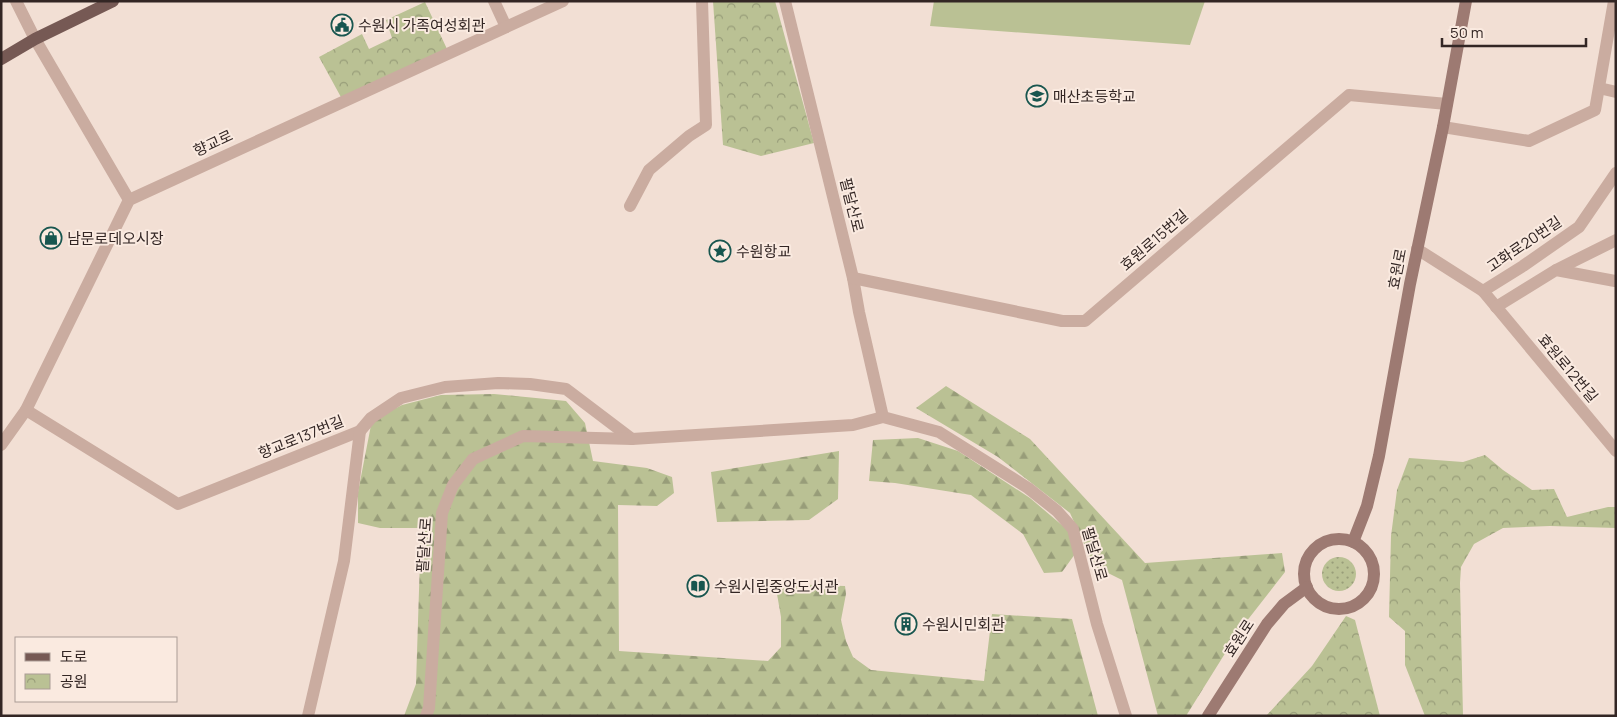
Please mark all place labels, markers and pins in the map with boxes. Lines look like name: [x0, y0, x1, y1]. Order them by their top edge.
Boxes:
public building icon: 수원시 가족여성회관: [330, 13, 354, 37]
place label: 수원시 가족여성회관: [358, 15, 485, 36]
school or university icon: 매산초등학교: [1025, 84, 1049, 108]
place label: 매산초등학교: [1053, 86, 1136, 107]
shop icon: 남문로데오시장: [39, 226, 63, 250]
place label: 남문로데오시장: [67, 228, 164, 249]
place icon: 수원항교: [708, 239, 732, 263]
place label: 수원항교: [736, 241, 791, 262]
library icon: 수원시립중앙도서관: [686, 574, 710, 598]
place label: 수원시립중앙도서관: [714, 576, 838, 597]
building icon: 수원시민회관: [894, 612, 918, 636]
place label: 수원시민회관: [922, 614, 1005, 635]

